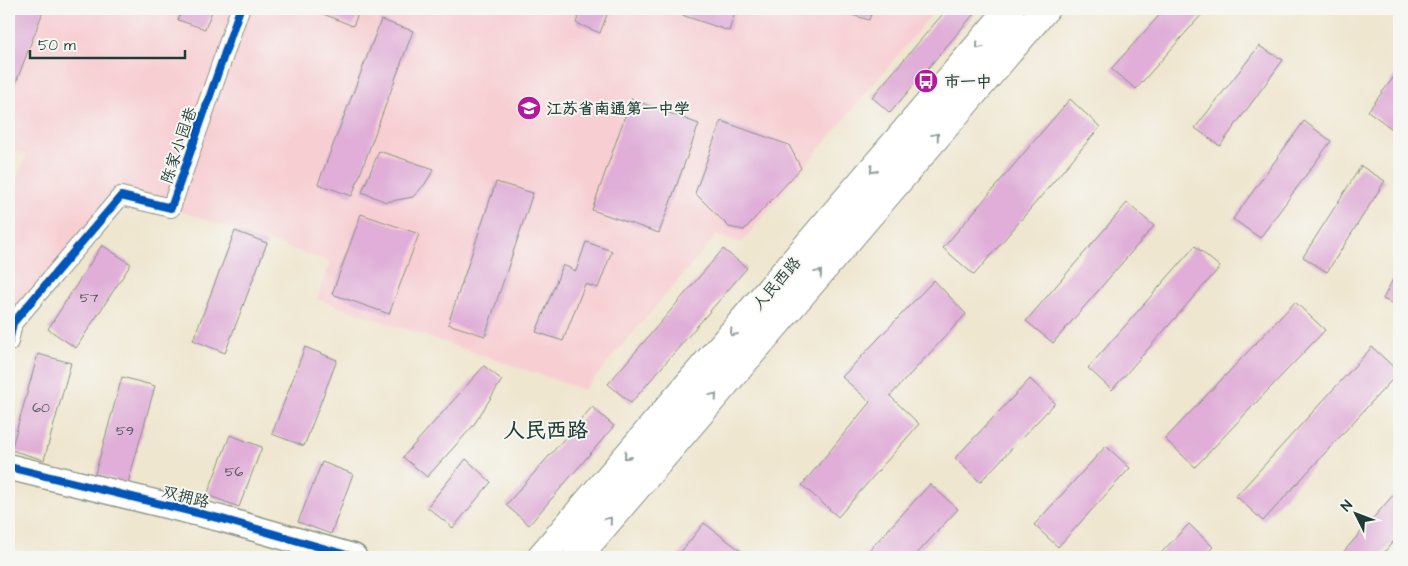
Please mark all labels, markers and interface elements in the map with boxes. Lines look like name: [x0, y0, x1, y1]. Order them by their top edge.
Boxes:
scale bar: [30, 28, 185, 60]
text: 50 m: [38, 35, 76, 56]
one-way arrow: [976, 41, 985, 50]
bus stop icon: 市一中: [913, 68, 939, 94]
place label: 市一中: [944, 71, 992, 93]
school or university icon: 江苏省南通第一中学: [516, 95, 542, 121]
place label: 江苏省南通第一中学: [546, 98, 690, 120]
street label: 陈家小园巷: [156, 104, 202, 187]
one-way arrow: [930, 132, 939, 141]
one-way arrow: [870, 164, 879, 173]
street label: 人民西路: [747, 252, 806, 315]
one-way arrow: [814, 269, 823, 278]
house number: 57: [80, 288, 99, 308]
one-way arrow: [731, 327, 739, 336]
one-way arrow: [708, 393, 717, 402]
house number: 60: [32, 398, 50, 418]
district label: 人民西路: [504, 416, 588, 445]
house number: 59: [116, 421, 134, 441]
one-way arrow: [624, 451, 633, 460]
house number: 56: [225, 462, 244, 482]
street label: 双拥路: [160, 480, 212, 513]
north arrow: [1330, 488, 1380, 538]
text: N: [1337, 496, 1358, 516]
one-way arrow: [603, 517, 611, 526]

